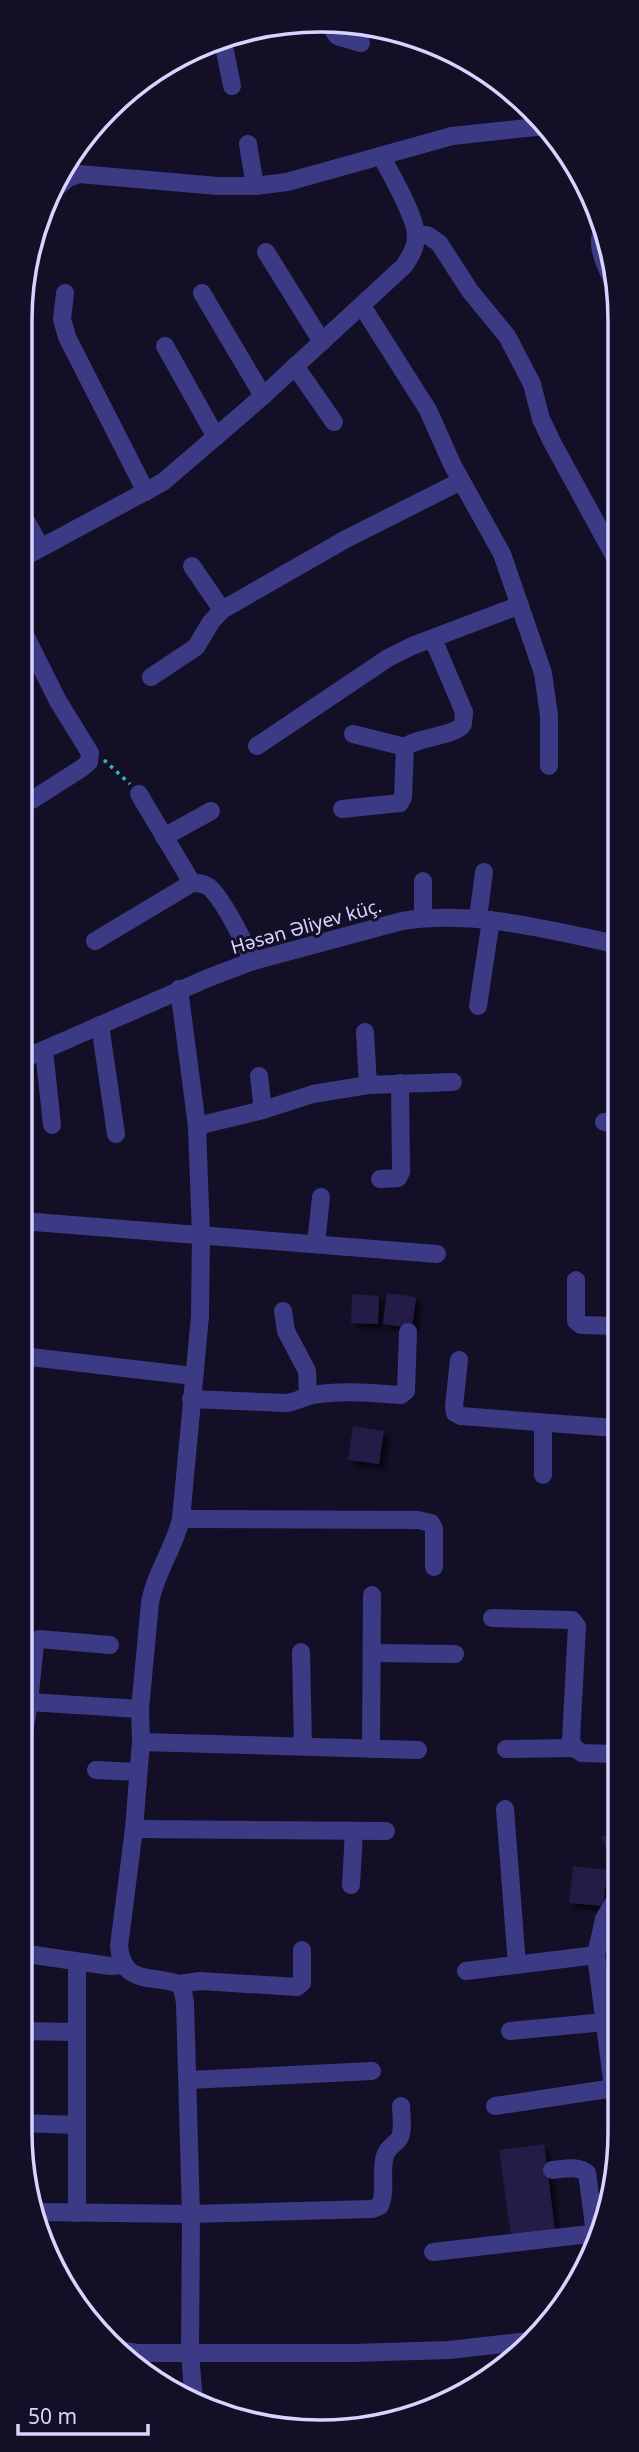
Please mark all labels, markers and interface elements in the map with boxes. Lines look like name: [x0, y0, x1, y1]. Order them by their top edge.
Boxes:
street label: Həsən Əliyev küç.: [228, 892, 384, 960]
scale bar: [18, 2392, 147, 2436]
text: 50 m: [28, 2402, 77, 2430]

